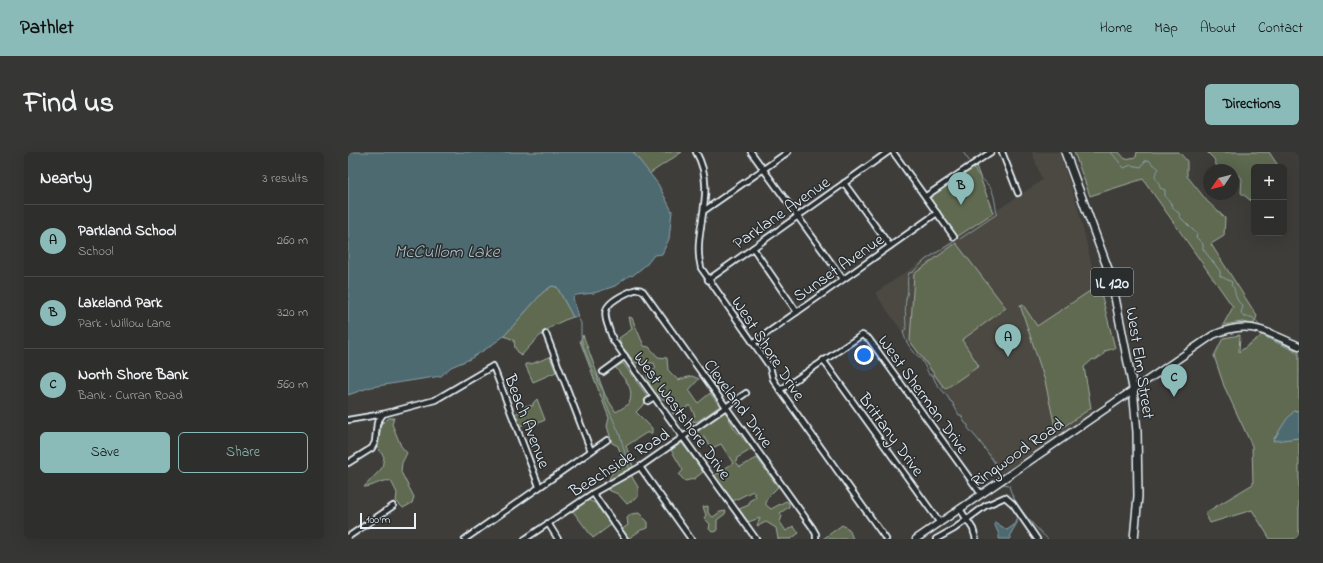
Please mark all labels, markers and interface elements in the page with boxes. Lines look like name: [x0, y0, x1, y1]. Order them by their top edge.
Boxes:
text: Pathlet: [20, 15, 74, 42]
text: Home: [1100, 18, 1132, 39]
text: Map: [1154, 18, 1178, 39]
text: About: [1200, 18, 1236, 39]
text: Contact: [1258, 18, 1303, 39]
text: Find us: [24, 84, 114, 125]
button: Directions: [1205, 84, 1299, 125]
north arrow: [1203, 164, 1239, 200]
map controls: [1251, 164, 1287, 236]
button: +: [1251, 164, 1287, 200]
text: Nearby: [40, 166, 92, 191]
text: 3 results: [262, 169, 308, 188]
street label: Parklane Avenue: [728, 170, 836, 256]
pin: B: [948, 172, 974, 205]
button: −: [1251, 200, 1287, 236]
text: Parkland School: [78, 220, 176, 242]
street label: Sunset Avenue: [788, 227, 890, 309]
text: A: [49, 231, 57, 250]
text: 260 m: [277, 231, 308, 250]
water label: McCullom Lake: [394, 240, 501, 266]
text: School: [78, 242, 114, 261]
road number: IL 120: [1091, 268, 1133, 296]
text: Lakeland Park: [78, 292, 162, 314]
street label: West Shore Drive: [725, 292, 811, 406]
text: B: [49, 303, 57, 322]
text: 320 m: [277, 303, 308, 322]
street label: West Elm Street: [1118, 306, 1161, 421]
text: Park · Willow Lane: [78, 314, 171, 333]
pin: A: [995, 324, 1021, 357]
street label: West Sherman Drive: [871, 330, 975, 460]
your location: [854, 345, 874, 365]
street label: West Westshore Drive: [627, 347, 737, 485]
street label: Cleveland Drive: [697, 354, 779, 454]
text: North Shore Bank: [78, 364, 188, 386]
pin: C: [1161, 364, 1187, 397]
street label: Beach Avenue: [497, 370, 556, 473]
text: C: [49, 375, 57, 394]
text: 560 m: [276, 375, 308, 394]
text: Bank · Curran Road: [78, 386, 183, 405]
street label: Brittany Drive: [850, 387, 930, 483]
street label: Ringwood Road: [966, 412, 1071, 496]
street label: Beachside Road: [564, 422, 675, 505]
button: Save: [40, 432, 170, 473]
button: Share: [178, 432, 308, 473]
scale bar: [360, 511, 416, 530]
text: 100 m: [366, 512, 390, 528]

